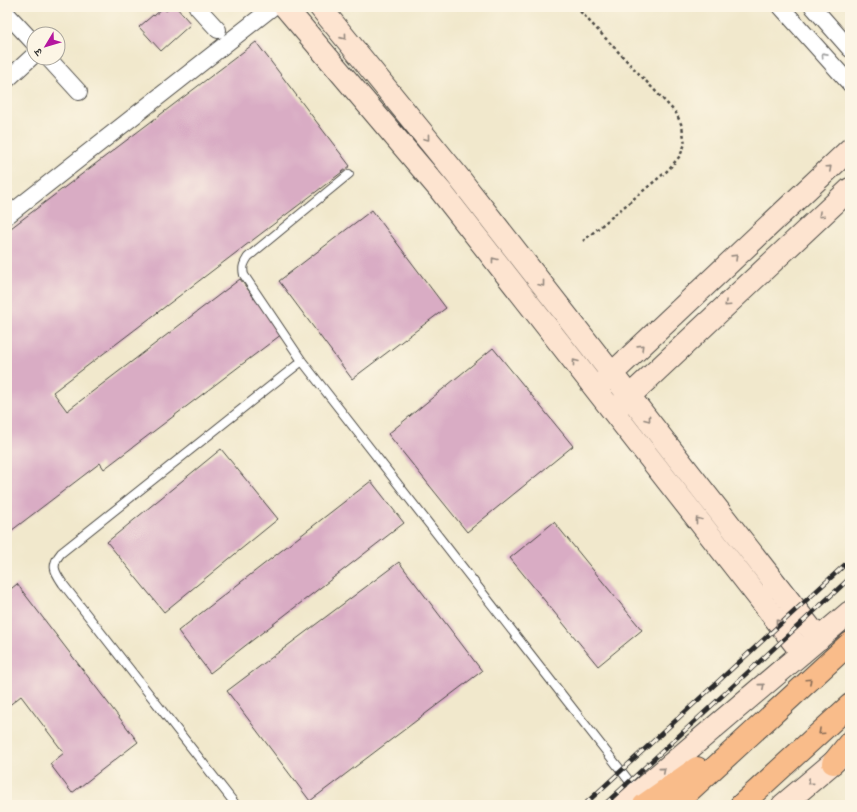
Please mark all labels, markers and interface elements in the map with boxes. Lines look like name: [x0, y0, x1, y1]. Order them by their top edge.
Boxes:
north arrow: [26, 26, 66, 66]
one-way arrow: [340, 33, 347, 40]
text: उ: [31, 44, 47, 59]
one-way arrow: [821, 52, 829, 60]
one-way arrow: [422, 133, 429, 140]
one-way arrow: [825, 166, 832, 173]
one-way arrow: [818, 210, 826, 218]
one-way arrow: [730, 254, 738, 262]
one-way arrow: [492, 257, 499, 264]
one-way arrow: [537, 279, 544, 286]
one-way arrow: [724, 299, 732, 307]
one-way arrow: [636, 345, 643, 352]
one-way arrow: [572, 360, 579, 367]
one-way arrow: [643, 415, 650, 422]
one-way arrow: [696, 517, 703, 524]
one-way arrow: [776, 619, 783, 626]
one-way arrow: [804, 679, 811, 686]
one-way arrow: [758, 684, 765, 691]
one-way arrow: [818, 727, 826, 735]
one-way arrow: [659, 768, 666, 775]
one-way arrow: [807, 778, 815, 785]

